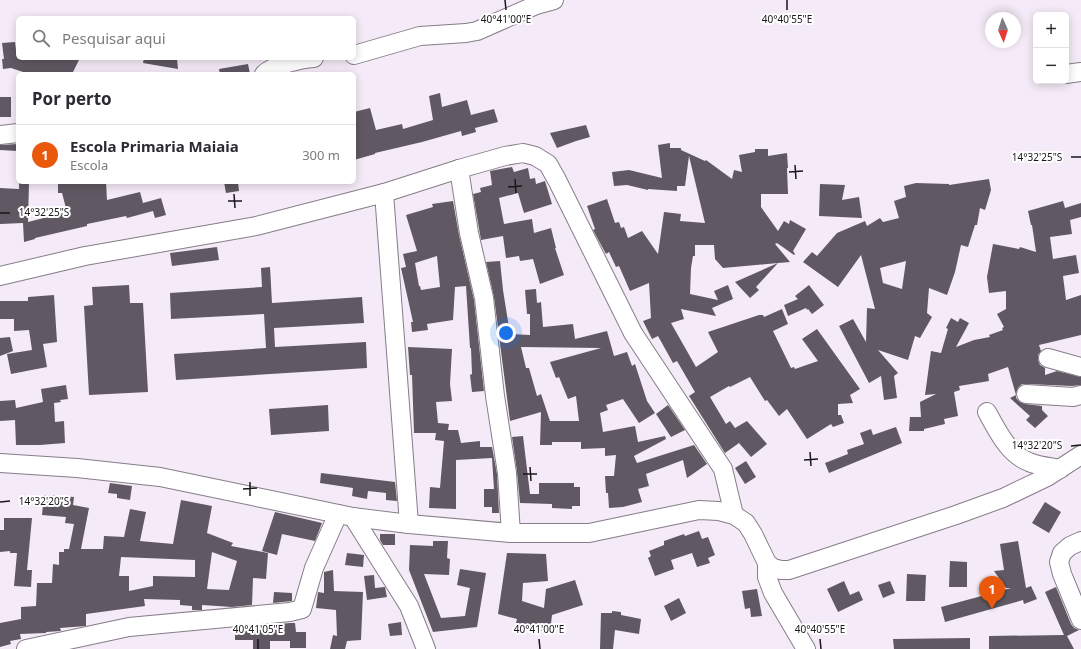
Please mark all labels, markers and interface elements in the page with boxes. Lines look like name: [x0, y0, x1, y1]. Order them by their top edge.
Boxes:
text: 40°41'00"E: [481, 12, 531, 26]
text: 40°40'55"E: [762, 12, 812, 26]
north arrow: [985, 12, 1021, 48]
map controls: [1033, 12, 1069, 84]
button: +: [1033, 12, 1069, 48]
search box: [16, 16, 356, 60]
icon: search: [30, 27, 52, 49]
text: Pesquisar aqui: [62, 28, 166, 48]
button: −: [1033, 48, 1069, 84]
text: Por perto: [32, 87, 112, 110]
text: Escola Primaria Maiaia: [70, 136, 239, 156]
text: 1: [41, 146, 49, 164]
text: 300 m: [302, 146, 340, 164]
text: 14°32'25"S: [1012, 150, 1063, 164]
text: Escola: [70, 156, 108, 174]
text: 14°32'25"S: [19, 205, 70, 219]
your location: [496, 323, 516, 343]
text: 14°32'20"S: [1012, 438, 1063, 452]
text: 14°32'20"S: [19, 494, 70, 508]
pin: 1: [979, 576, 1005, 609]
text: 40°41'05"E: [233, 622, 283, 636]
text: 40°41'00"E: [514, 622, 564, 636]
text: 40°40'55"E: [795, 622, 845, 636]

